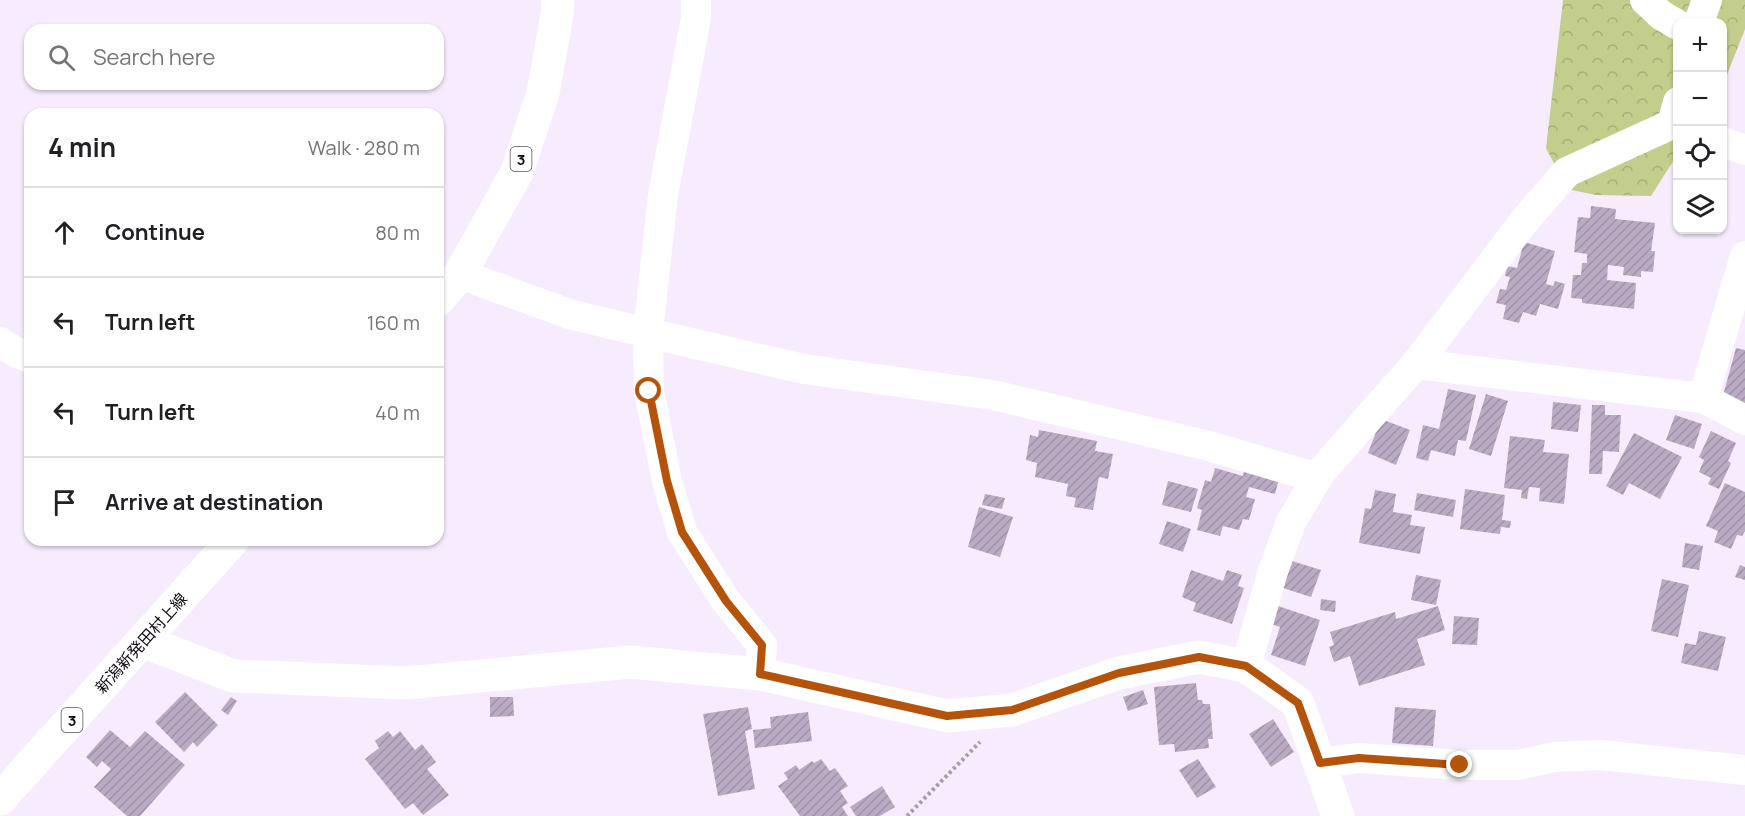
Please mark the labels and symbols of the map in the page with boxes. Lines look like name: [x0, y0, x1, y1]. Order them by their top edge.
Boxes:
road number: 3: [510, 147, 532, 171]
route start: [635, 377, 661, 403]
street label: 新潟新発田村上線: [90, 588, 192, 698]
road number: 3: [62, 708, 82, 732]
route end: [1446, 751, 1472, 777]

